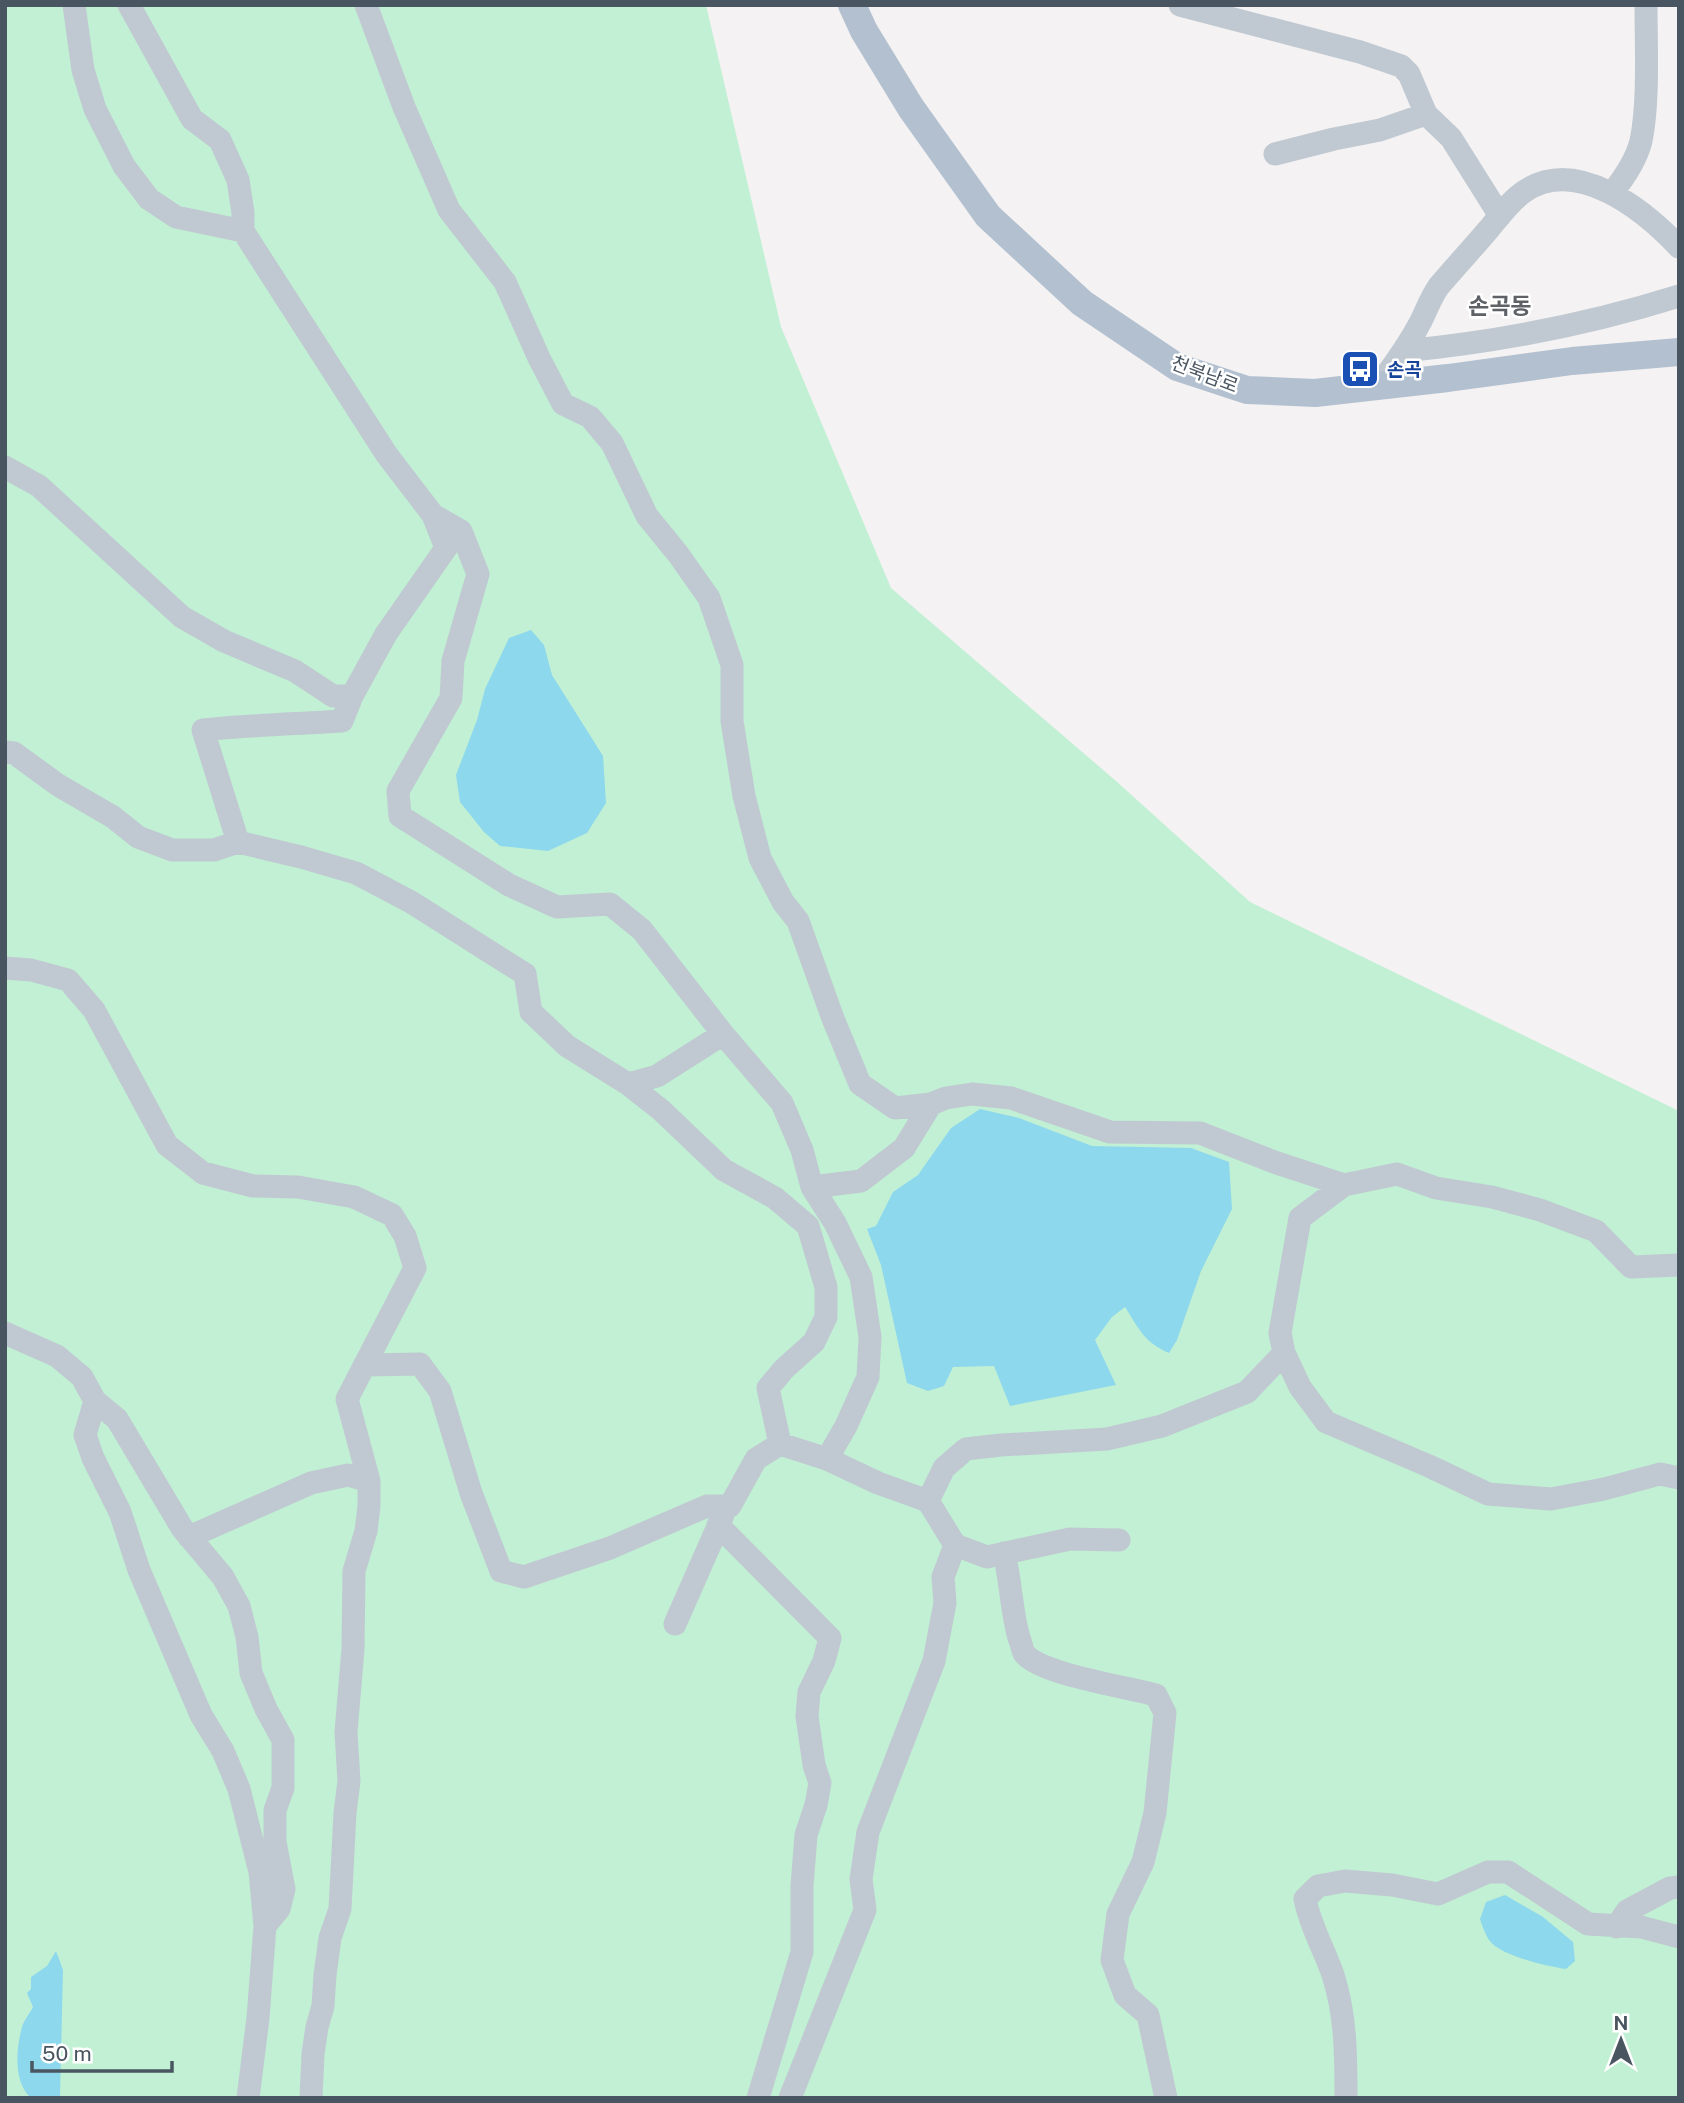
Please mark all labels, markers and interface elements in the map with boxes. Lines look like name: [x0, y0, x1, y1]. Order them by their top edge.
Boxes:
district label: 손곡동: [1468, 292, 1532, 319]
bus stop icon: 손곡: [1339, 348, 1381, 390]
street label: 천북남로: [1168, 351, 1242, 397]
place label: 손곡: [1387, 358, 1422, 380]
north arrow: [1586, 2005, 1656, 2075]
text: N: [1614, 2012, 1628, 2034]
scale bar: [32, 2030, 172, 2074]
text: 50 m: [42, 2041, 92, 2066]

